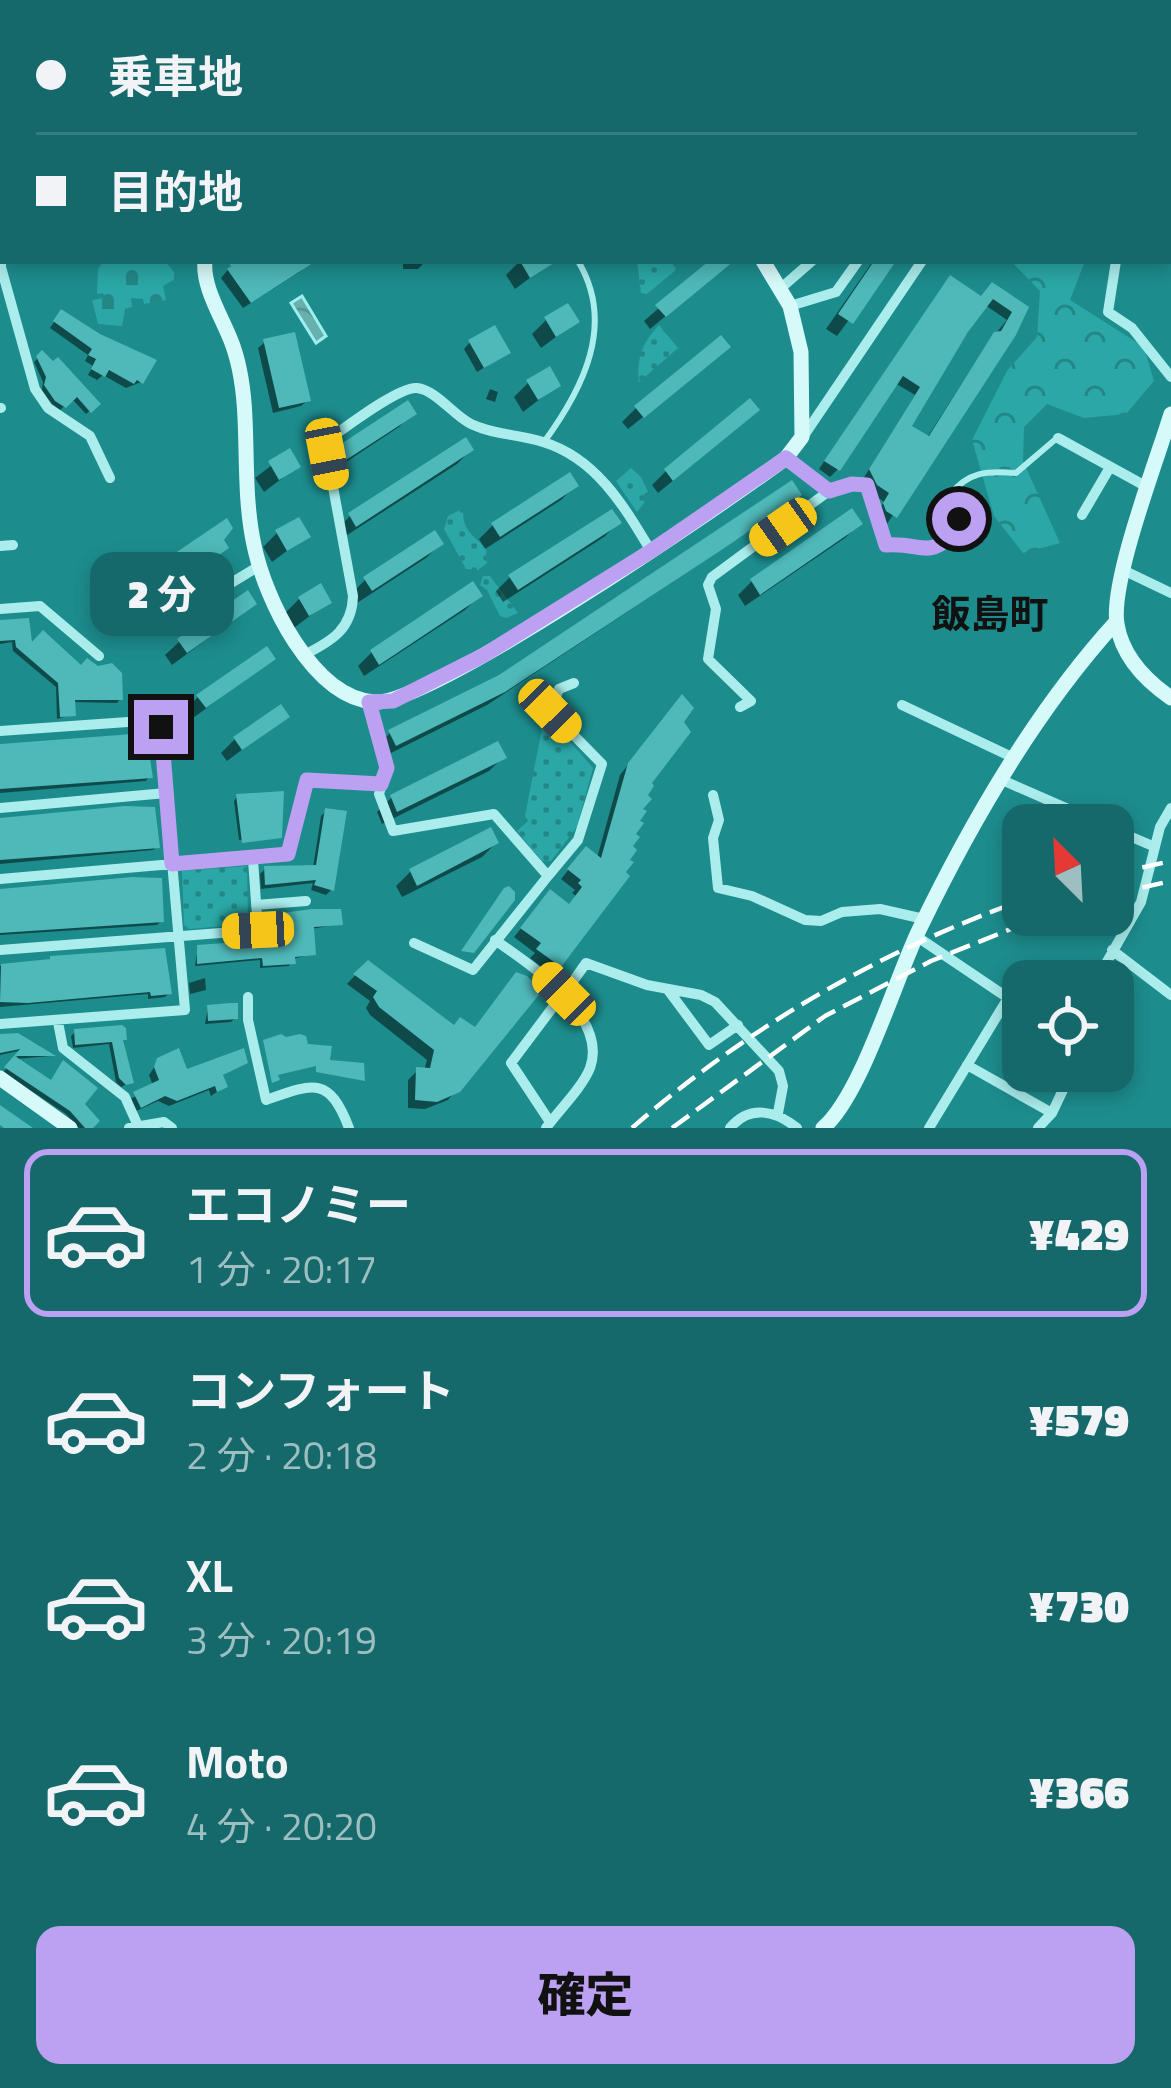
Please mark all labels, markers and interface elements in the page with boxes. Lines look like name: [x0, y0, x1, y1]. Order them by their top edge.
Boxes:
text: 乗車地: [108, 42, 243, 110]
text: 目的地: [108, 157, 243, 225]
car: [302, 415, 352, 493]
car: [743, 492, 823, 562]
route start: [932, 492, 986, 546]
callout: 2 分: [89, 553, 233, 637]
text: 2 分: [128, 564, 196, 623]
district label: 飯島町: [931, 584, 1049, 643]
car: [512, 673, 588, 749]
route end: [134, 700, 188, 754]
north arrow: [1002, 804, 1134, 936]
map controls: [1002, 804, 1134, 1092]
car: [221, 910, 295, 950]
car: [526, 956, 602, 1032]
button: locate: [1002, 960, 1134, 1092]
text: エコノミー: [186, 1170, 411, 1238]
icon: car: [42, 1179, 150, 1287]
text: ¥429: [1029, 1199, 1129, 1267]
text: 1 分 · 20:17: [186, 1239, 377, 1298]
text: コンフォート: [186, 1356, 455, 1424]
icon: car: [42, 1365, 150, 1473]
text: ¥579: [1029, 1385, 1129, 1453]
text: 2 分 · 20:18: [186, 1425, 377, 1484]
text: XL: [186, 1541, 233, 1609]
icon: car: [42, 1551, 150, 1659]
text: ¥730: [1029, 1571, 1129, 1639]
text: 3 分 · 20:19: [186, 1610, 377, 1669]
text: Moto: [186, 1727, 289, 1795]
icon: car: [42, 1737, 150, 1845]
text: ¥366: [1029, 1757, 1129, 1825]
text: 4 分 · 20:20: [186, 1796, 377, 1855]
button: 確定: [36, 1926, 1135, 2064]

